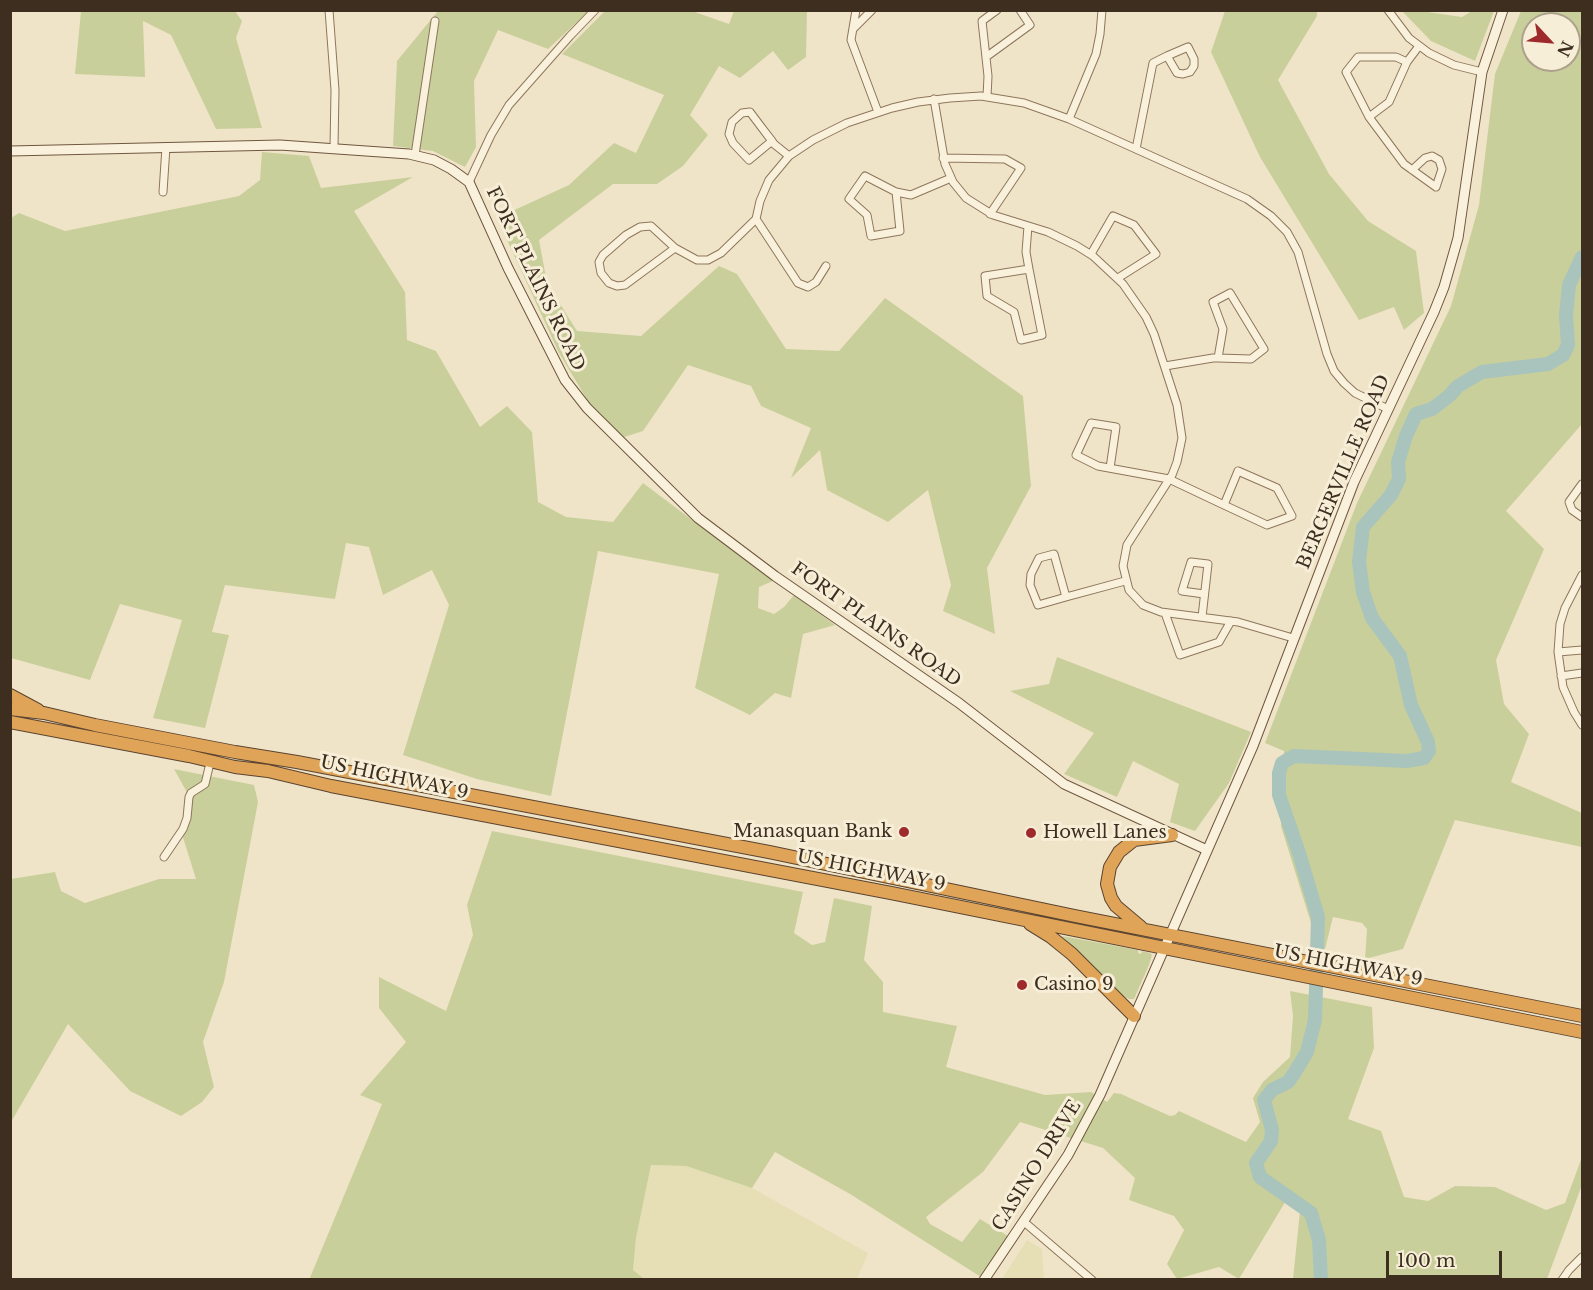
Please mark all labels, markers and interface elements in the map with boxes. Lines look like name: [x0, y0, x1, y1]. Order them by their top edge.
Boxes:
north arrow: [1521, 12, 1581, 72]
text: N: [1553, 38, 1578, 60]
street label: FORT PLAINS ROAD: [481, 183, 589, 375]
street label: BERGERVILLE ROAD: [1293, 372, 1395, 572]
street label: FORT PLAINS ROAD: [787, 558, 965, 692]
street label: US HIGHWAY 9: [318, 752, 470, 804]
place label: Manasquan Bank: [733, 821, 892, 843]
place label: Howell Lanes: [1043, 822, 1167, 844]
marker: Manasquan Bank: [897, 825, 911, 839]
marker: Howell Lanes: [1024, 826, 1038, 840]
street label: US HIGHWAY 9: [795, 846, 947, 896]
street label: US HIGHWAY 9: [1272, 941, 1424, 991]
place label: Casino 9: [1034, 974, 1114, 996]
marker: Casino 9: [1015, 978, 1029, 992]
street label: CASINO DRIVE: [988, 1097, 1086, 1235]
scale bar: [1389, 1239, 1504, 1277]
text: 100 m: [1397, 1250, 1455, 1272]

